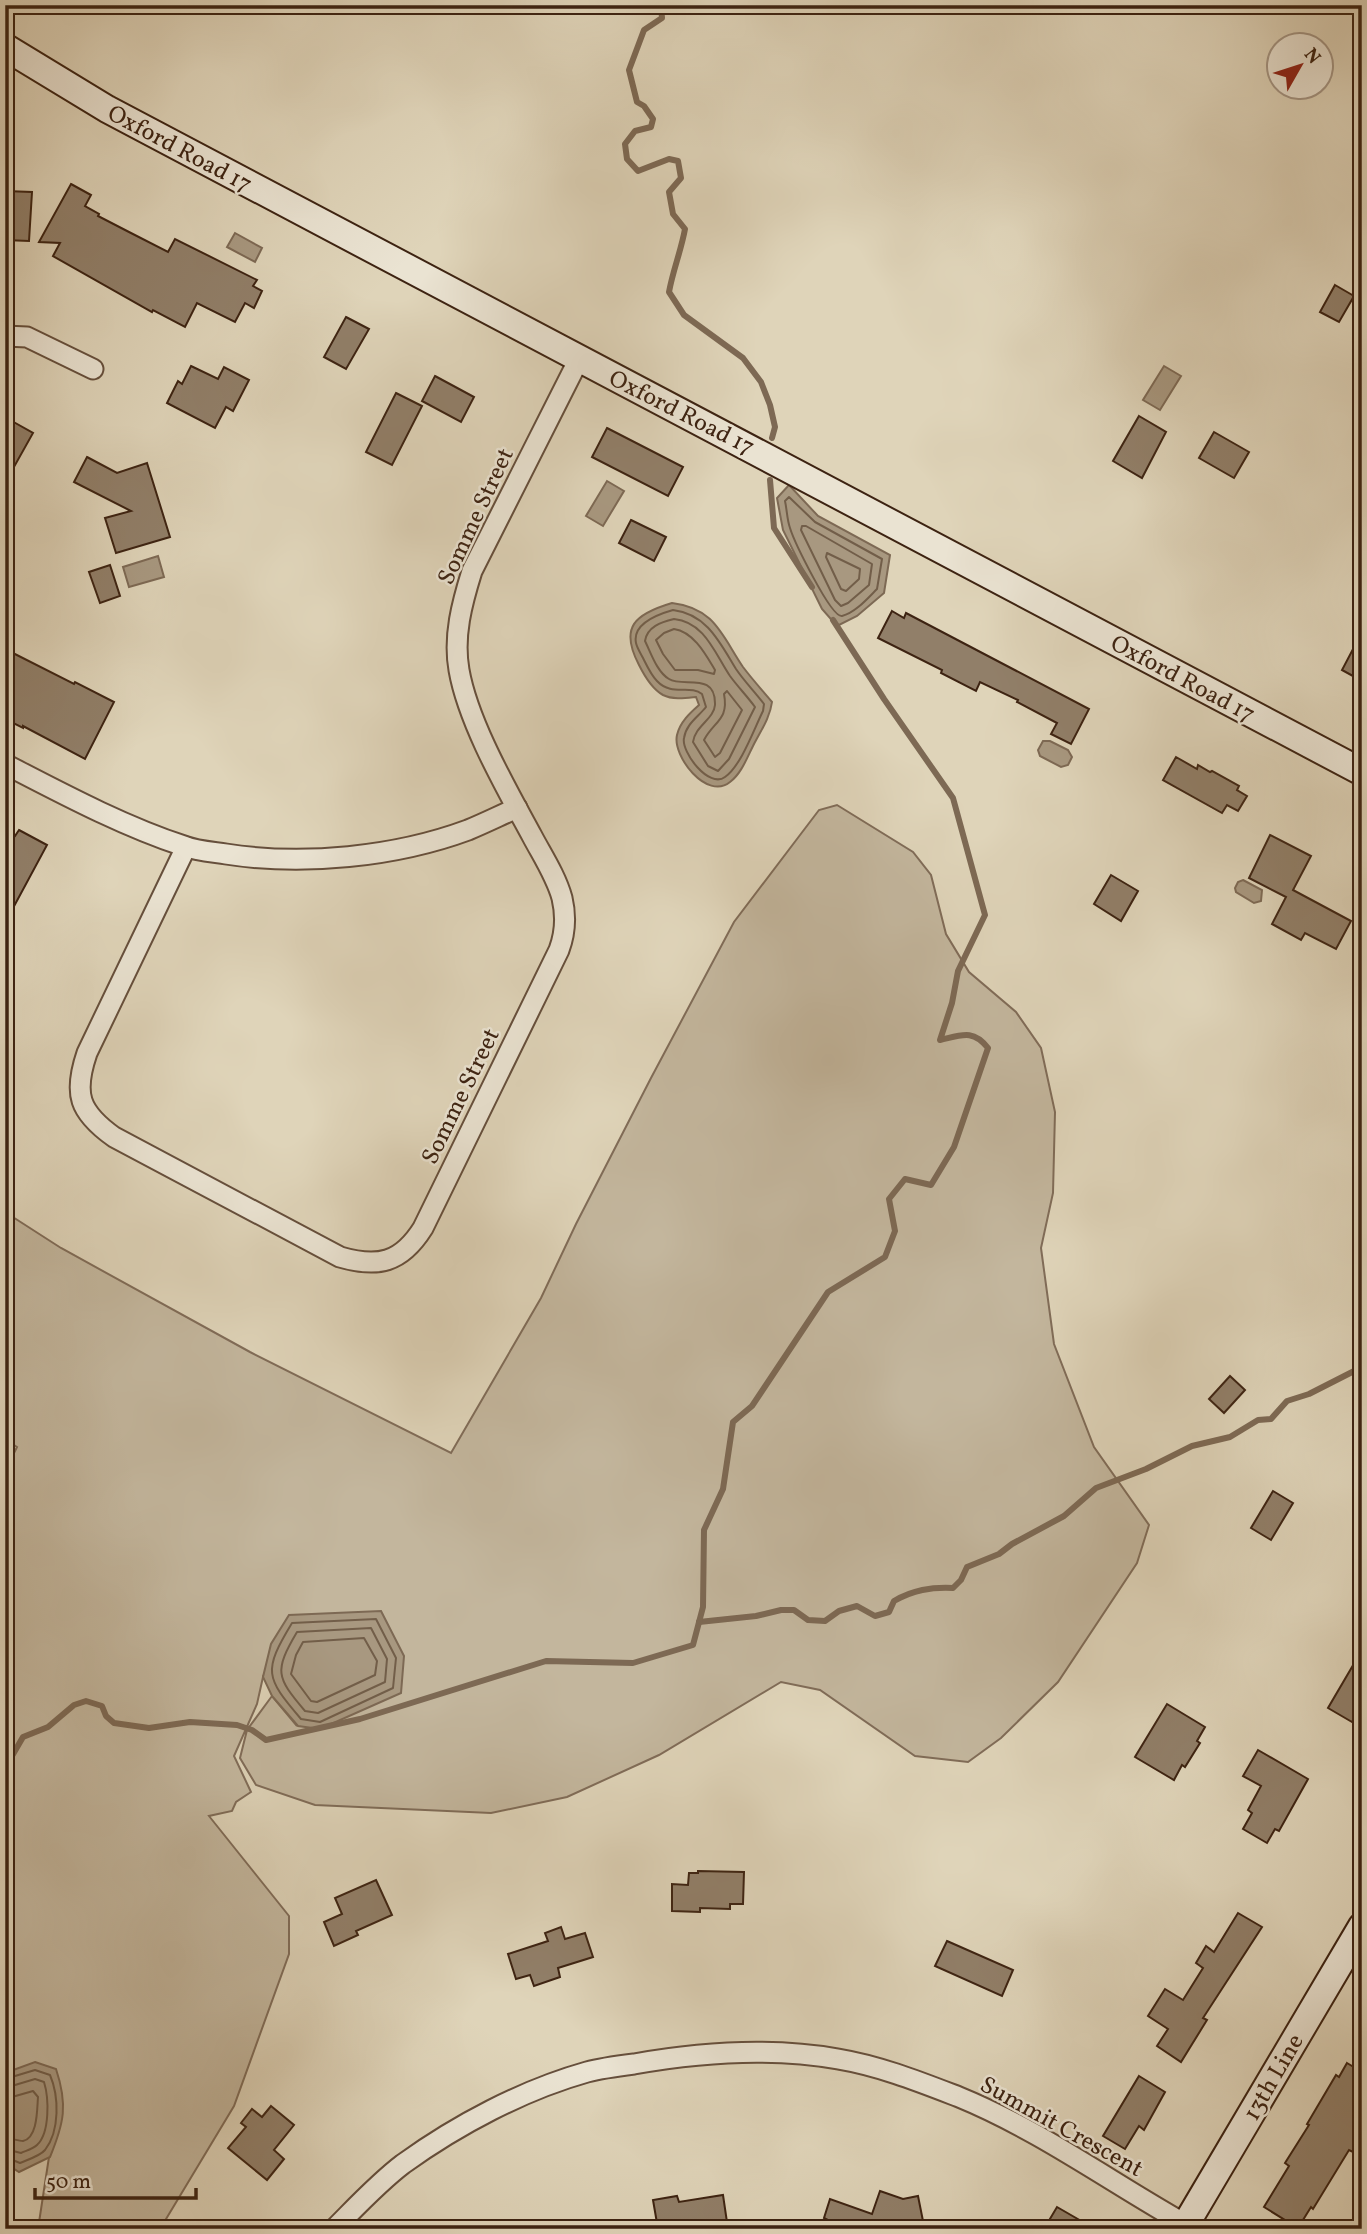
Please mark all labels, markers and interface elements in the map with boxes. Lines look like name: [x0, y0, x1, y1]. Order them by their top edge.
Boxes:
north arrow: [1266, 32, 1336, 102]
text: N: [1297, 43, 1326, 70]
street label: Oxford Road 17: [101, 97, 257, 202]
street label: Oxford Road 17: [602, 362, 760, 465]
street label: Somme Street: [430, 443, 523, 591]
street label: Oxford Road 17: [1104, 627, 1260, 732]
street label: Somme Street: [414, 1023, 509, 1171]
street label: 13th Line: [1236, 2028, 1313, 2128]
street label: Summit Crescent: [973, 2069, 1149, 2187]
scale bar: [35, 2157, 196, 2201]
text: 50 m: [46, 2168, 91, 2197]

